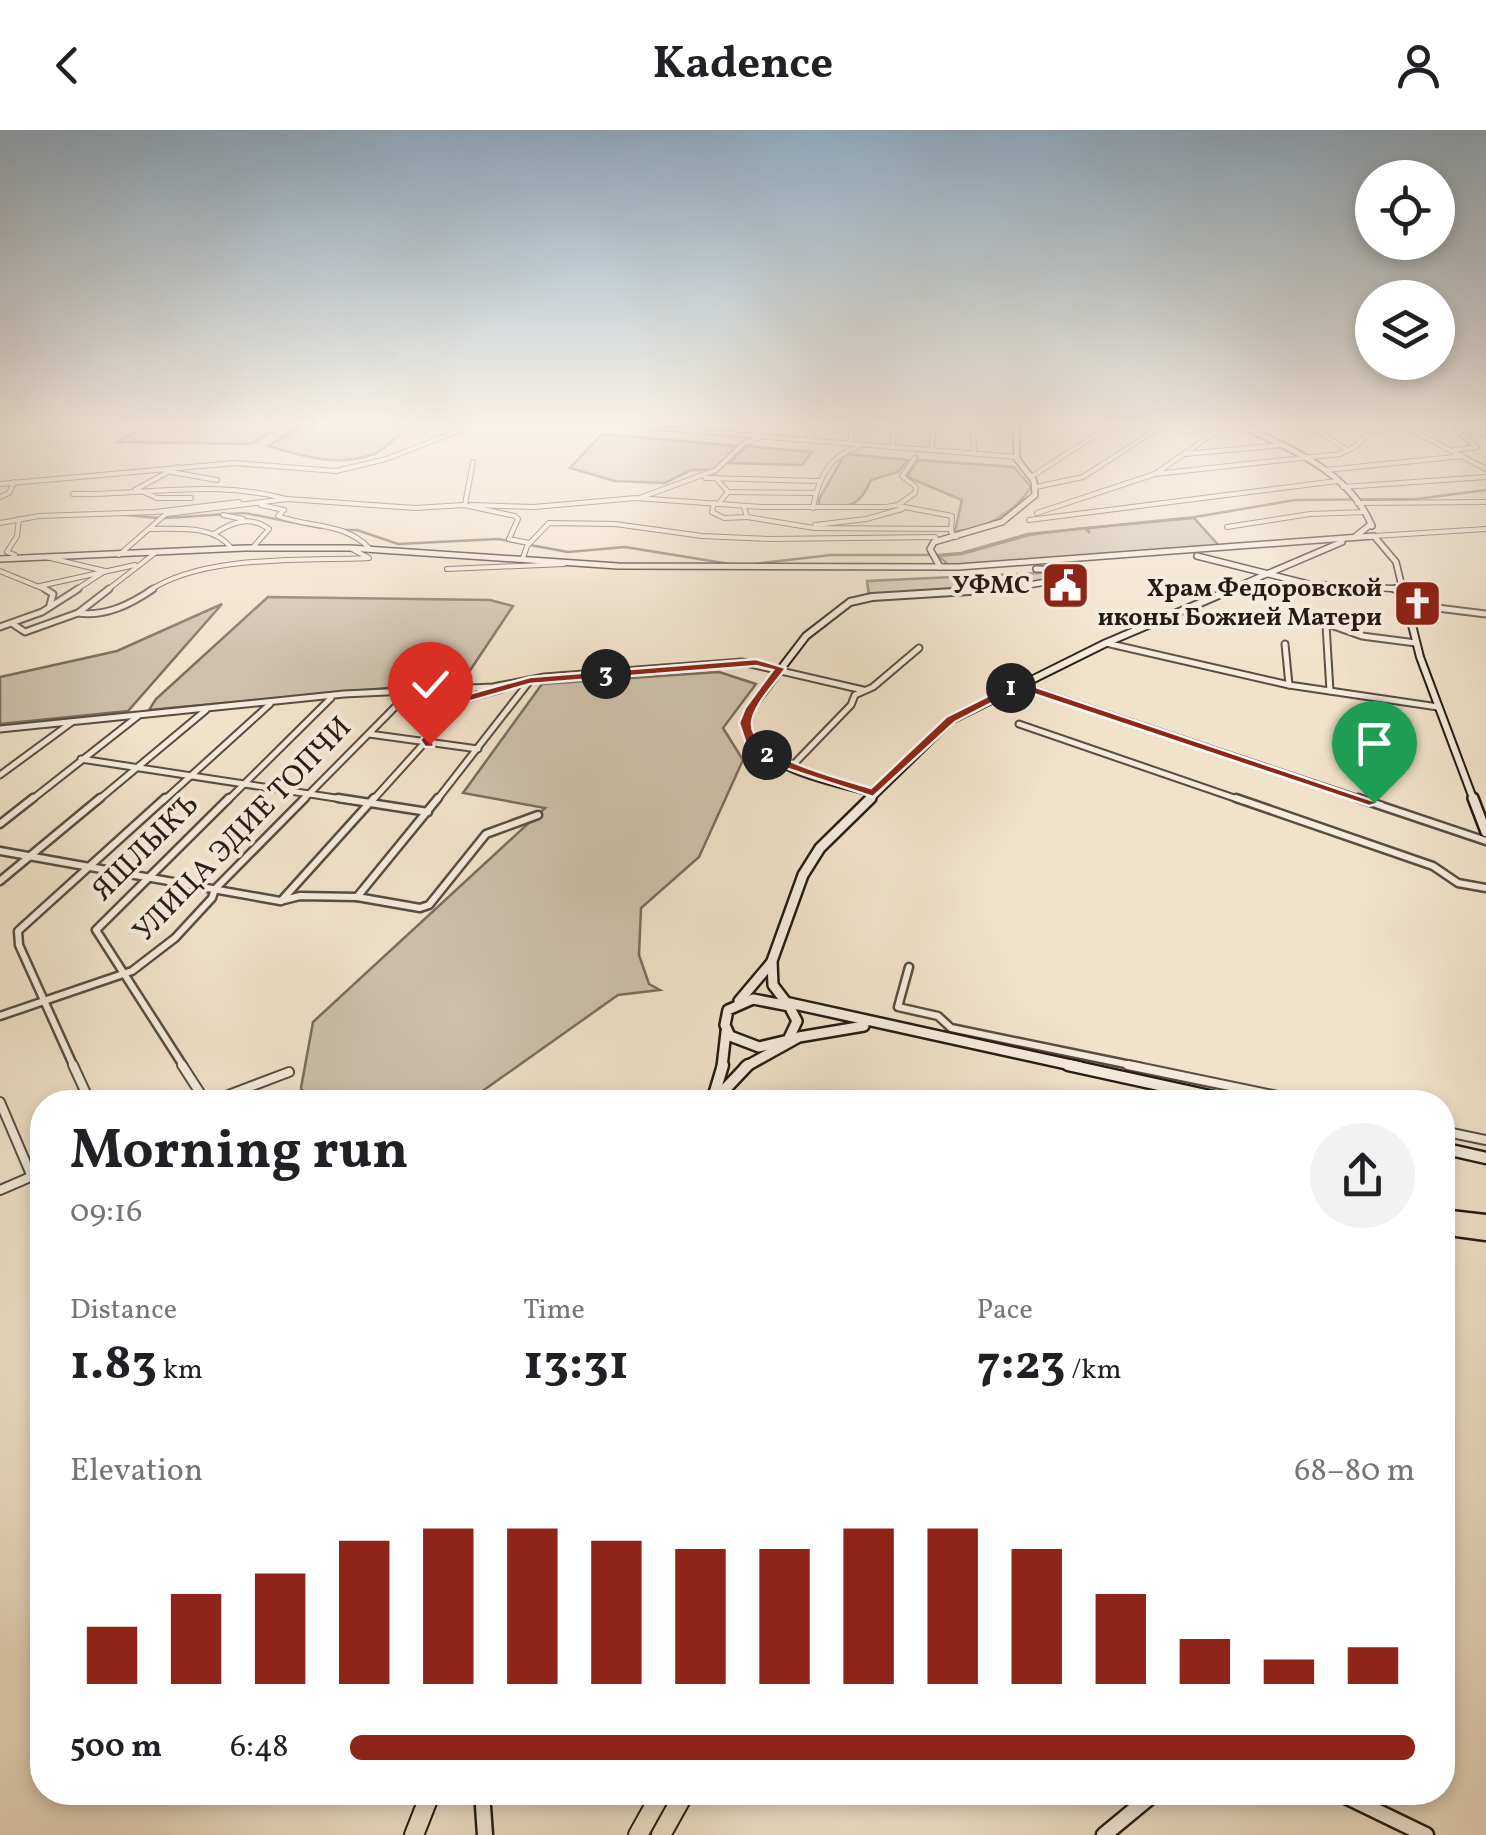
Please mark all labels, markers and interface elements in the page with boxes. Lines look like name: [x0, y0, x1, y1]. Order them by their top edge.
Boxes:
text: Kadence: [653, 34, 833, 97]
icon: back: [40, 38, 95, 93]
icon: person: [1391, 38, 1446, 93]
map controls: [1355, 160, 1455, 380]
button: locate: [1355, 160, 1455, 260]
button: layers: [1355, 280, 1455, 380]
public building icon: УФМС: [1039, 560, 1091, 612]
place label: УФМС: [952, 569, 1030, 604]
place label: Xрам Федоровской иконы Божией Матери: [1098, 572, 1382, 636]
church icon: Xрам Федоровской иконы Божией Матери: [1391, 577, 1443, 629]
pin: [388, 642, 473, 745]
pin: 3: [581, 649, 631, 699]
text: 3: [599, 654, 613, 693]
icon: check: [403, 657, 458, 712]
pin: 1: [986, 663, 1036, 713]
text: 1: [1005, 668, 1017, 707]
pin: [1332, 701, 1417, 804]
street label: УЛИЦА ЭДИЕ ТОПЧИ: [124, 708, 362, 952]
icon: arrive: [1347, 716, 1402, 771]
pin: 2: [742, 730, 792, 780]
text: 2: [760, 735, 774, 774]
street label: ЯШЛЫКЪ: [83, 785, 209, 911]
text: Morning run: [70, 1115, 409, 1191]
button: share: [1310, 1123, 1415, 1228]
text: 09:16: [70, 1191, 142, 1235]
text: Distance: [70, 1291, 177, 1330]
text: Time: [523, 1291, 585, 1330]
text: Pace: [977, 1291, 1033, 1330]
text: 1.83: [70, 1330, 157, 1400]
text: 13:31: [523, 1330, 629, 1400]
text: 7:23: [977, 1330, 1066, 1400]
text: km: [157, 1351, 203, 1390]
text: /km: [1066, 1351, 1121, 1390]
text: Elevation: [70, 1450, 203, 1494]
text: 68–80 m: [1294, 1450, 1415, 1494]
text: 500 m: [70, 1726, 162, 1770]
text: 6:48: [230, 1726, 288, 1770]

